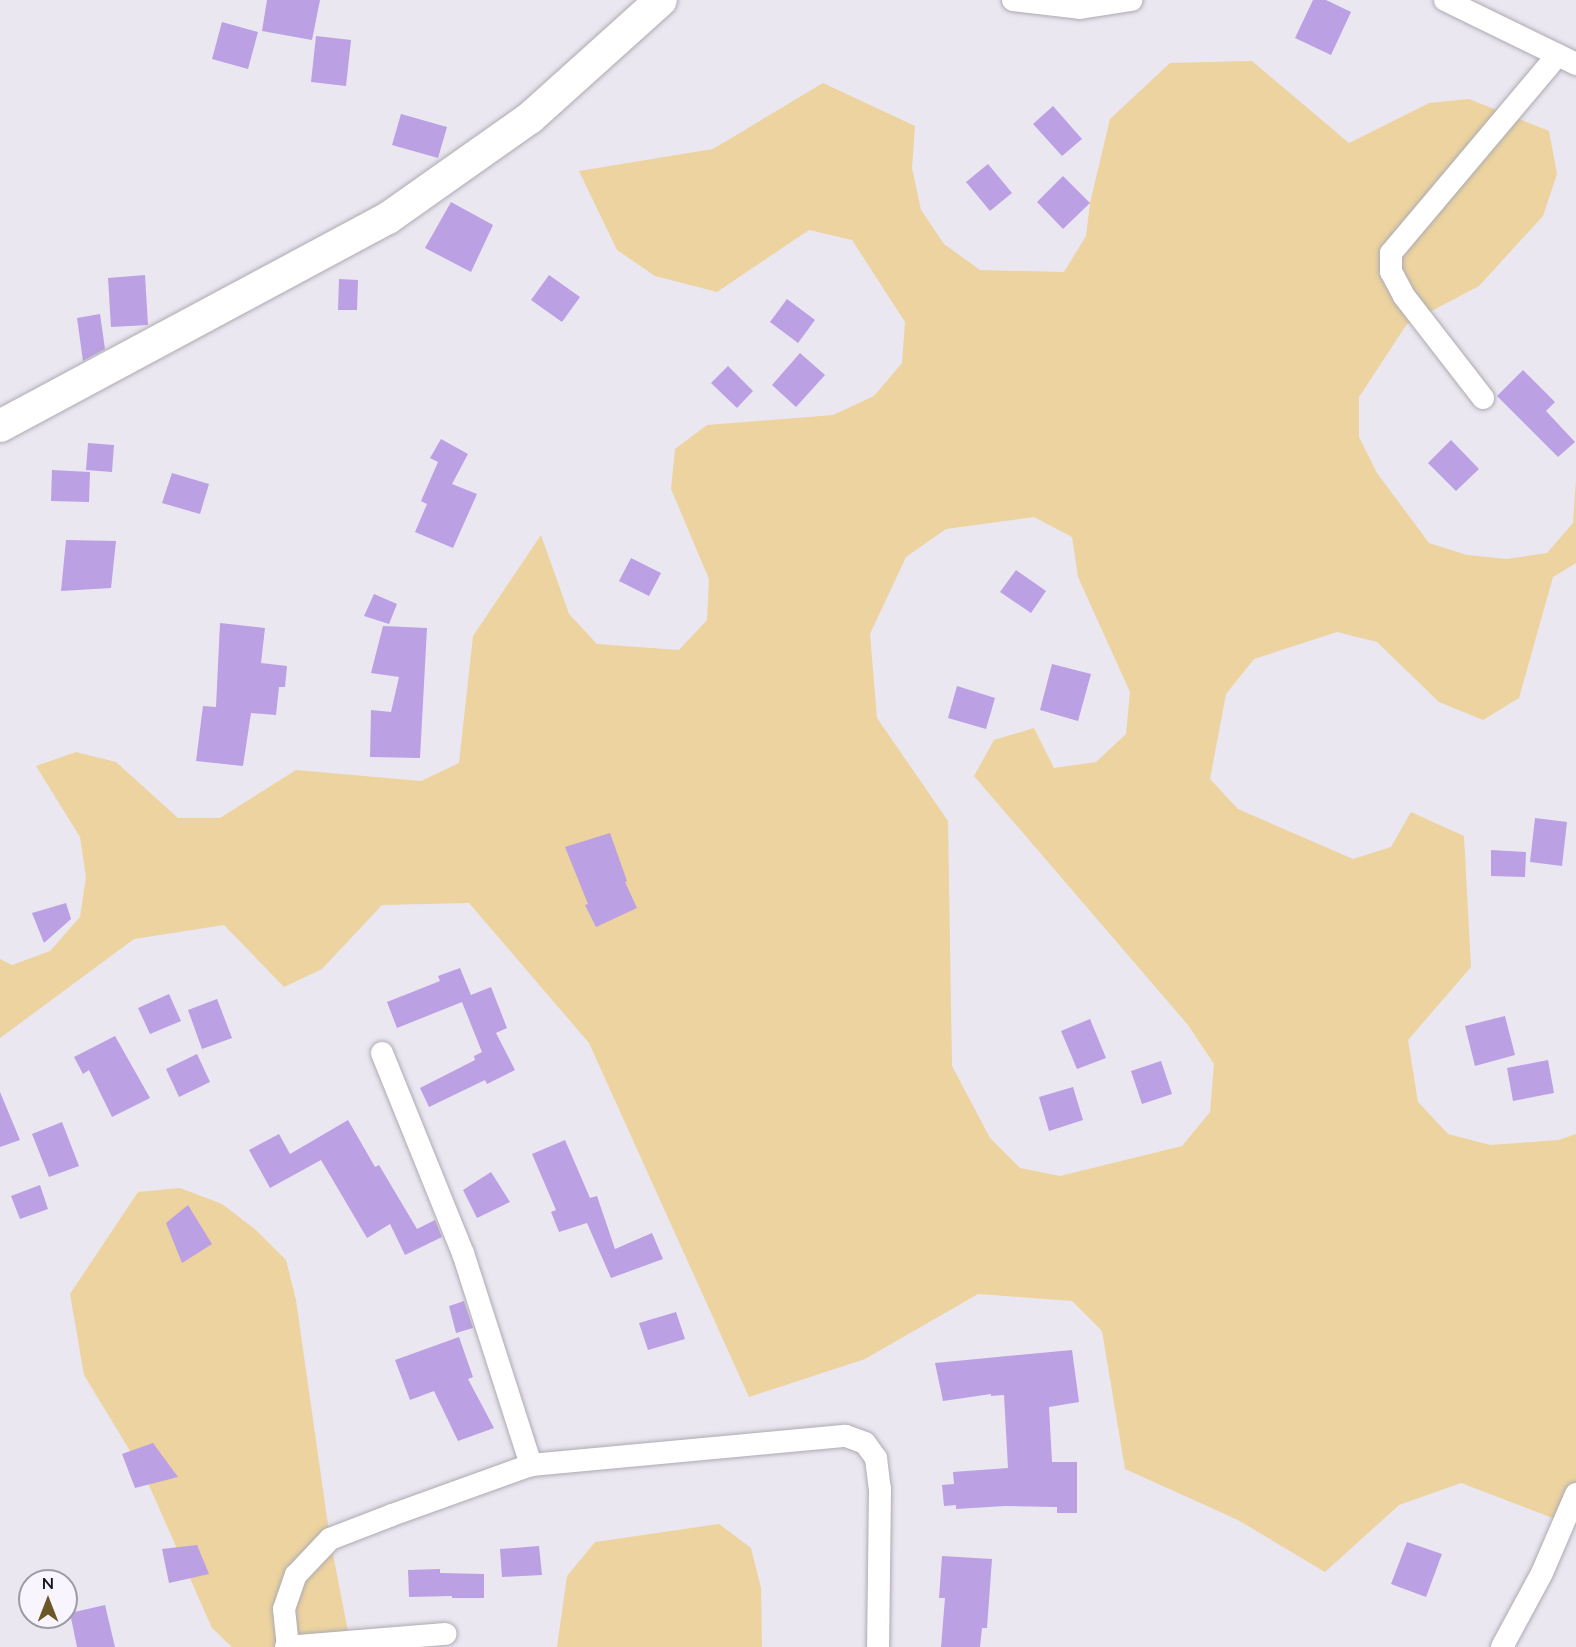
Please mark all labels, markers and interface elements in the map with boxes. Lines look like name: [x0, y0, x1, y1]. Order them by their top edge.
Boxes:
north arrow: [18, 1569, 78, 1629]
text: N: [42, 1573, 54, 1592]

